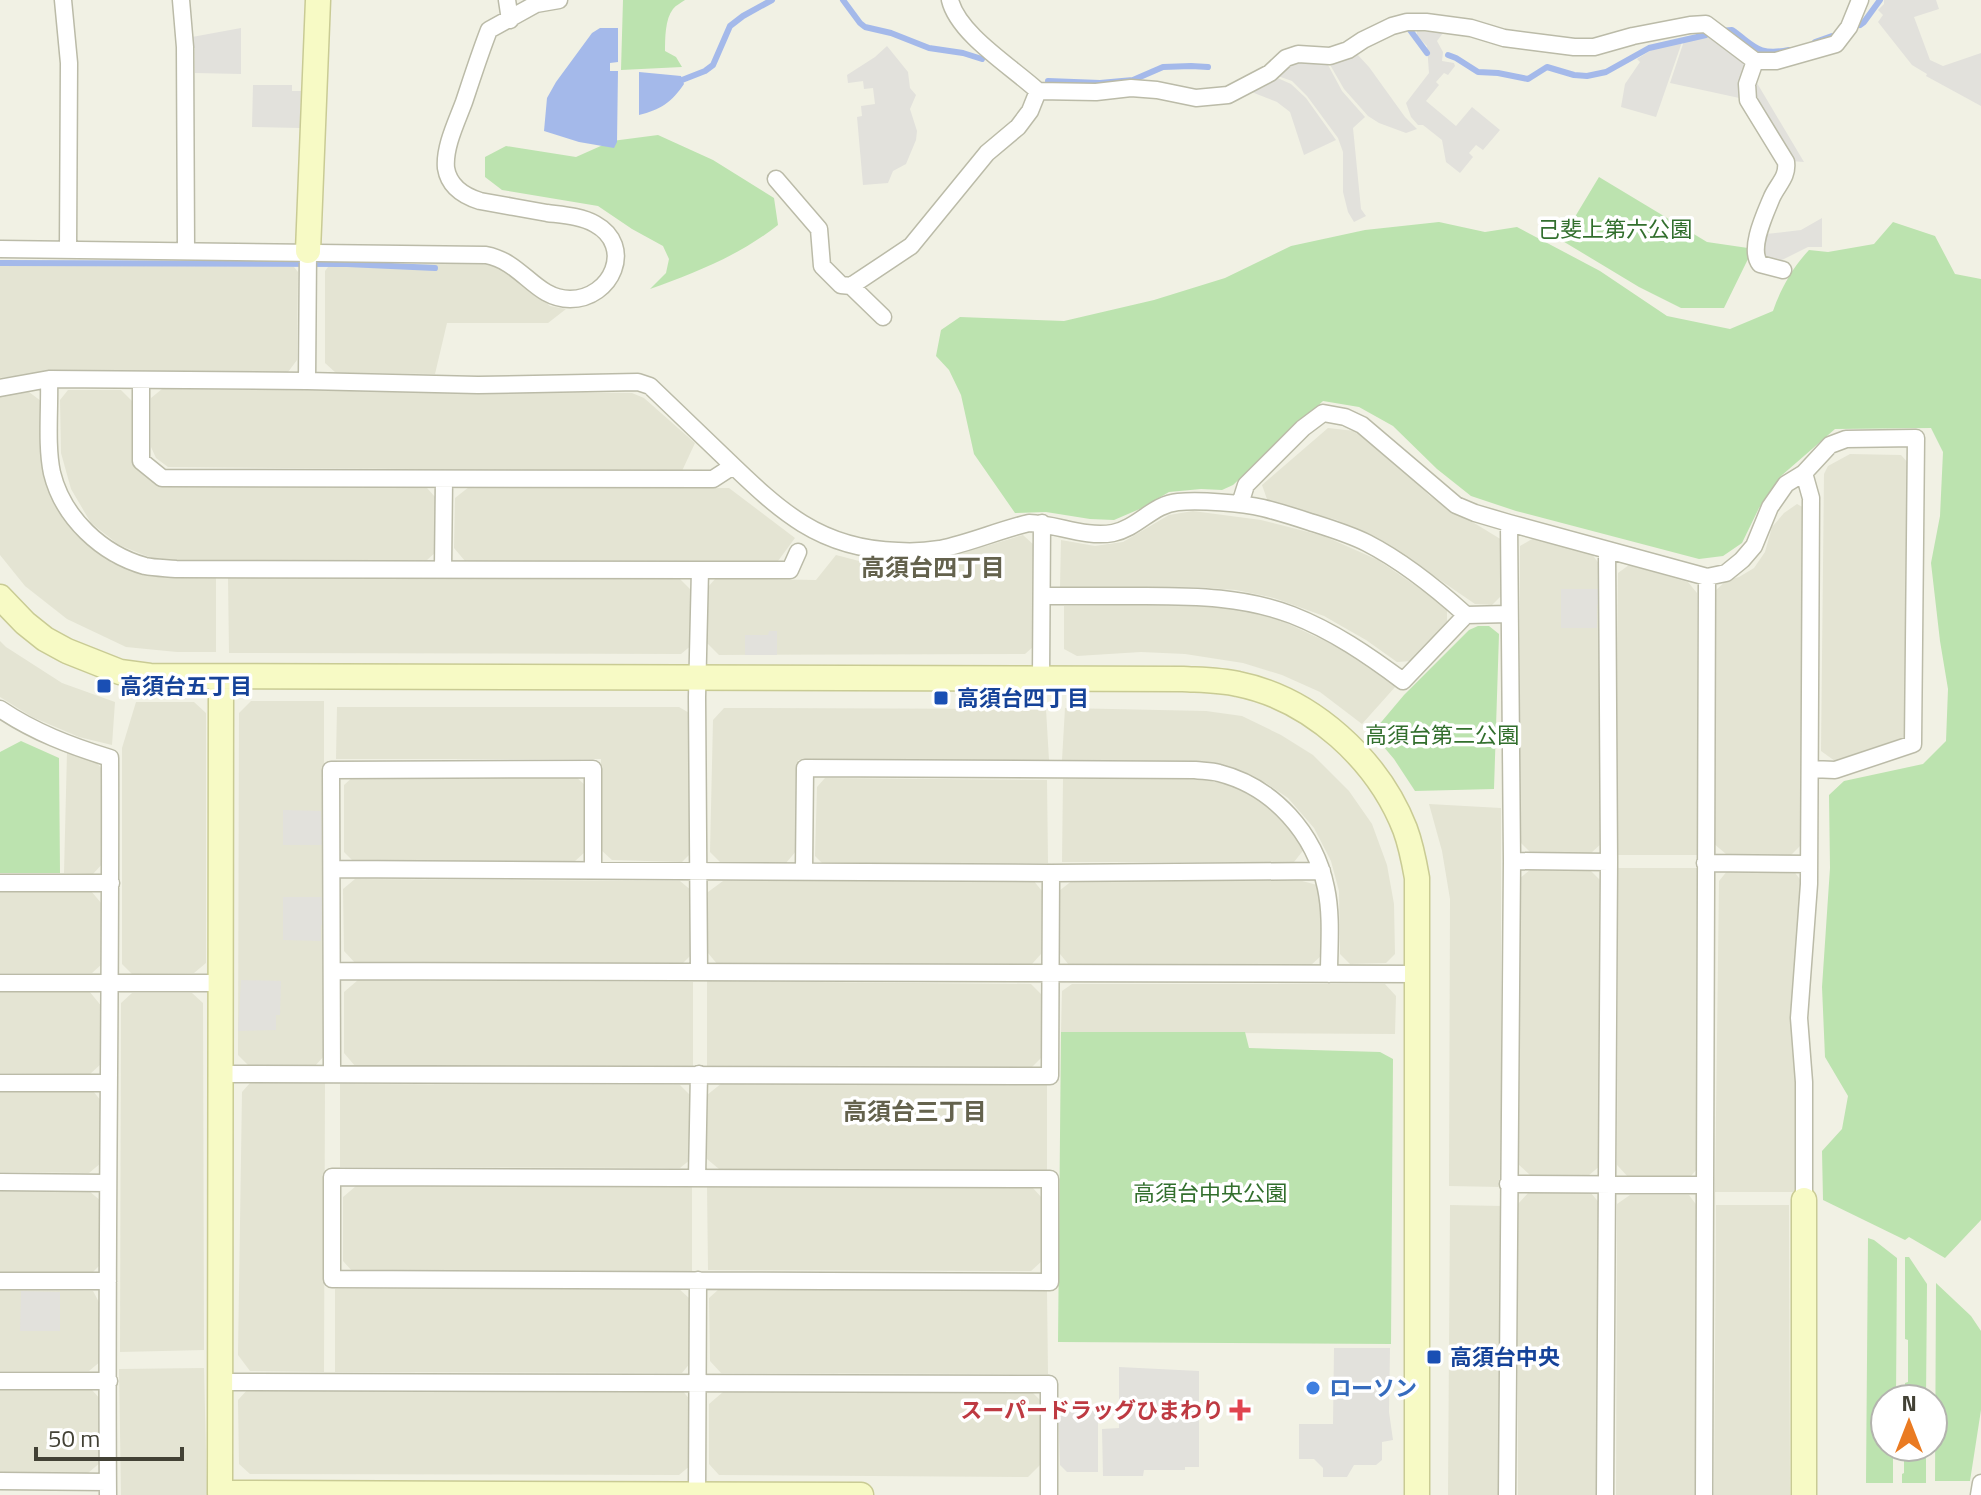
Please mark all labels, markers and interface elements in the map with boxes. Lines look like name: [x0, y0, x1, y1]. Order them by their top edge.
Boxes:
park label: 己斐上第六公園: [1538, 212, 1692, 246]
district label: 高須台四丁目: [861, 549, 1005, 585]
place label: 高須台五丁目: [120, 669, 252, 703]
marker: 高須台五丁目: [95, 677, 113, 695]
place label: 高須台四丁目: [957, 681, 1089, 715]
marker: 高須台四丁目: [932, 689, 950, 707]
park label: 高須台第二公園: [1365, 718, 1519, 752]
district label: 高須台三丁目: [843, 1093, 987, 1129]
park label: 高須台中央公園: [1133, 1176, 1287, 1210]
place label: 高須台中央: [1450, 1340, 1560, 1374]
marker: 高須台中央: [1425, 1348, 1443, 1366]
place label: ローソン: [1329, 1371, 1417, 1405]
marker: ローソン: [1304, 1379, 1322, 1397]
north arrow: [1869, 1383, 1949, 1463]
text: N: [1901, 1386, 1917, 1420]
place label: スーパードラッグひまわり: [960, 1393, 1224, 1427]
marker: スーパードラッグひまわり: [1231, 1401, 1249, 1419]
scale bar: [36, 1411, 182, 1461]
text: 50 m: [48, 1420, 100, 1456]

